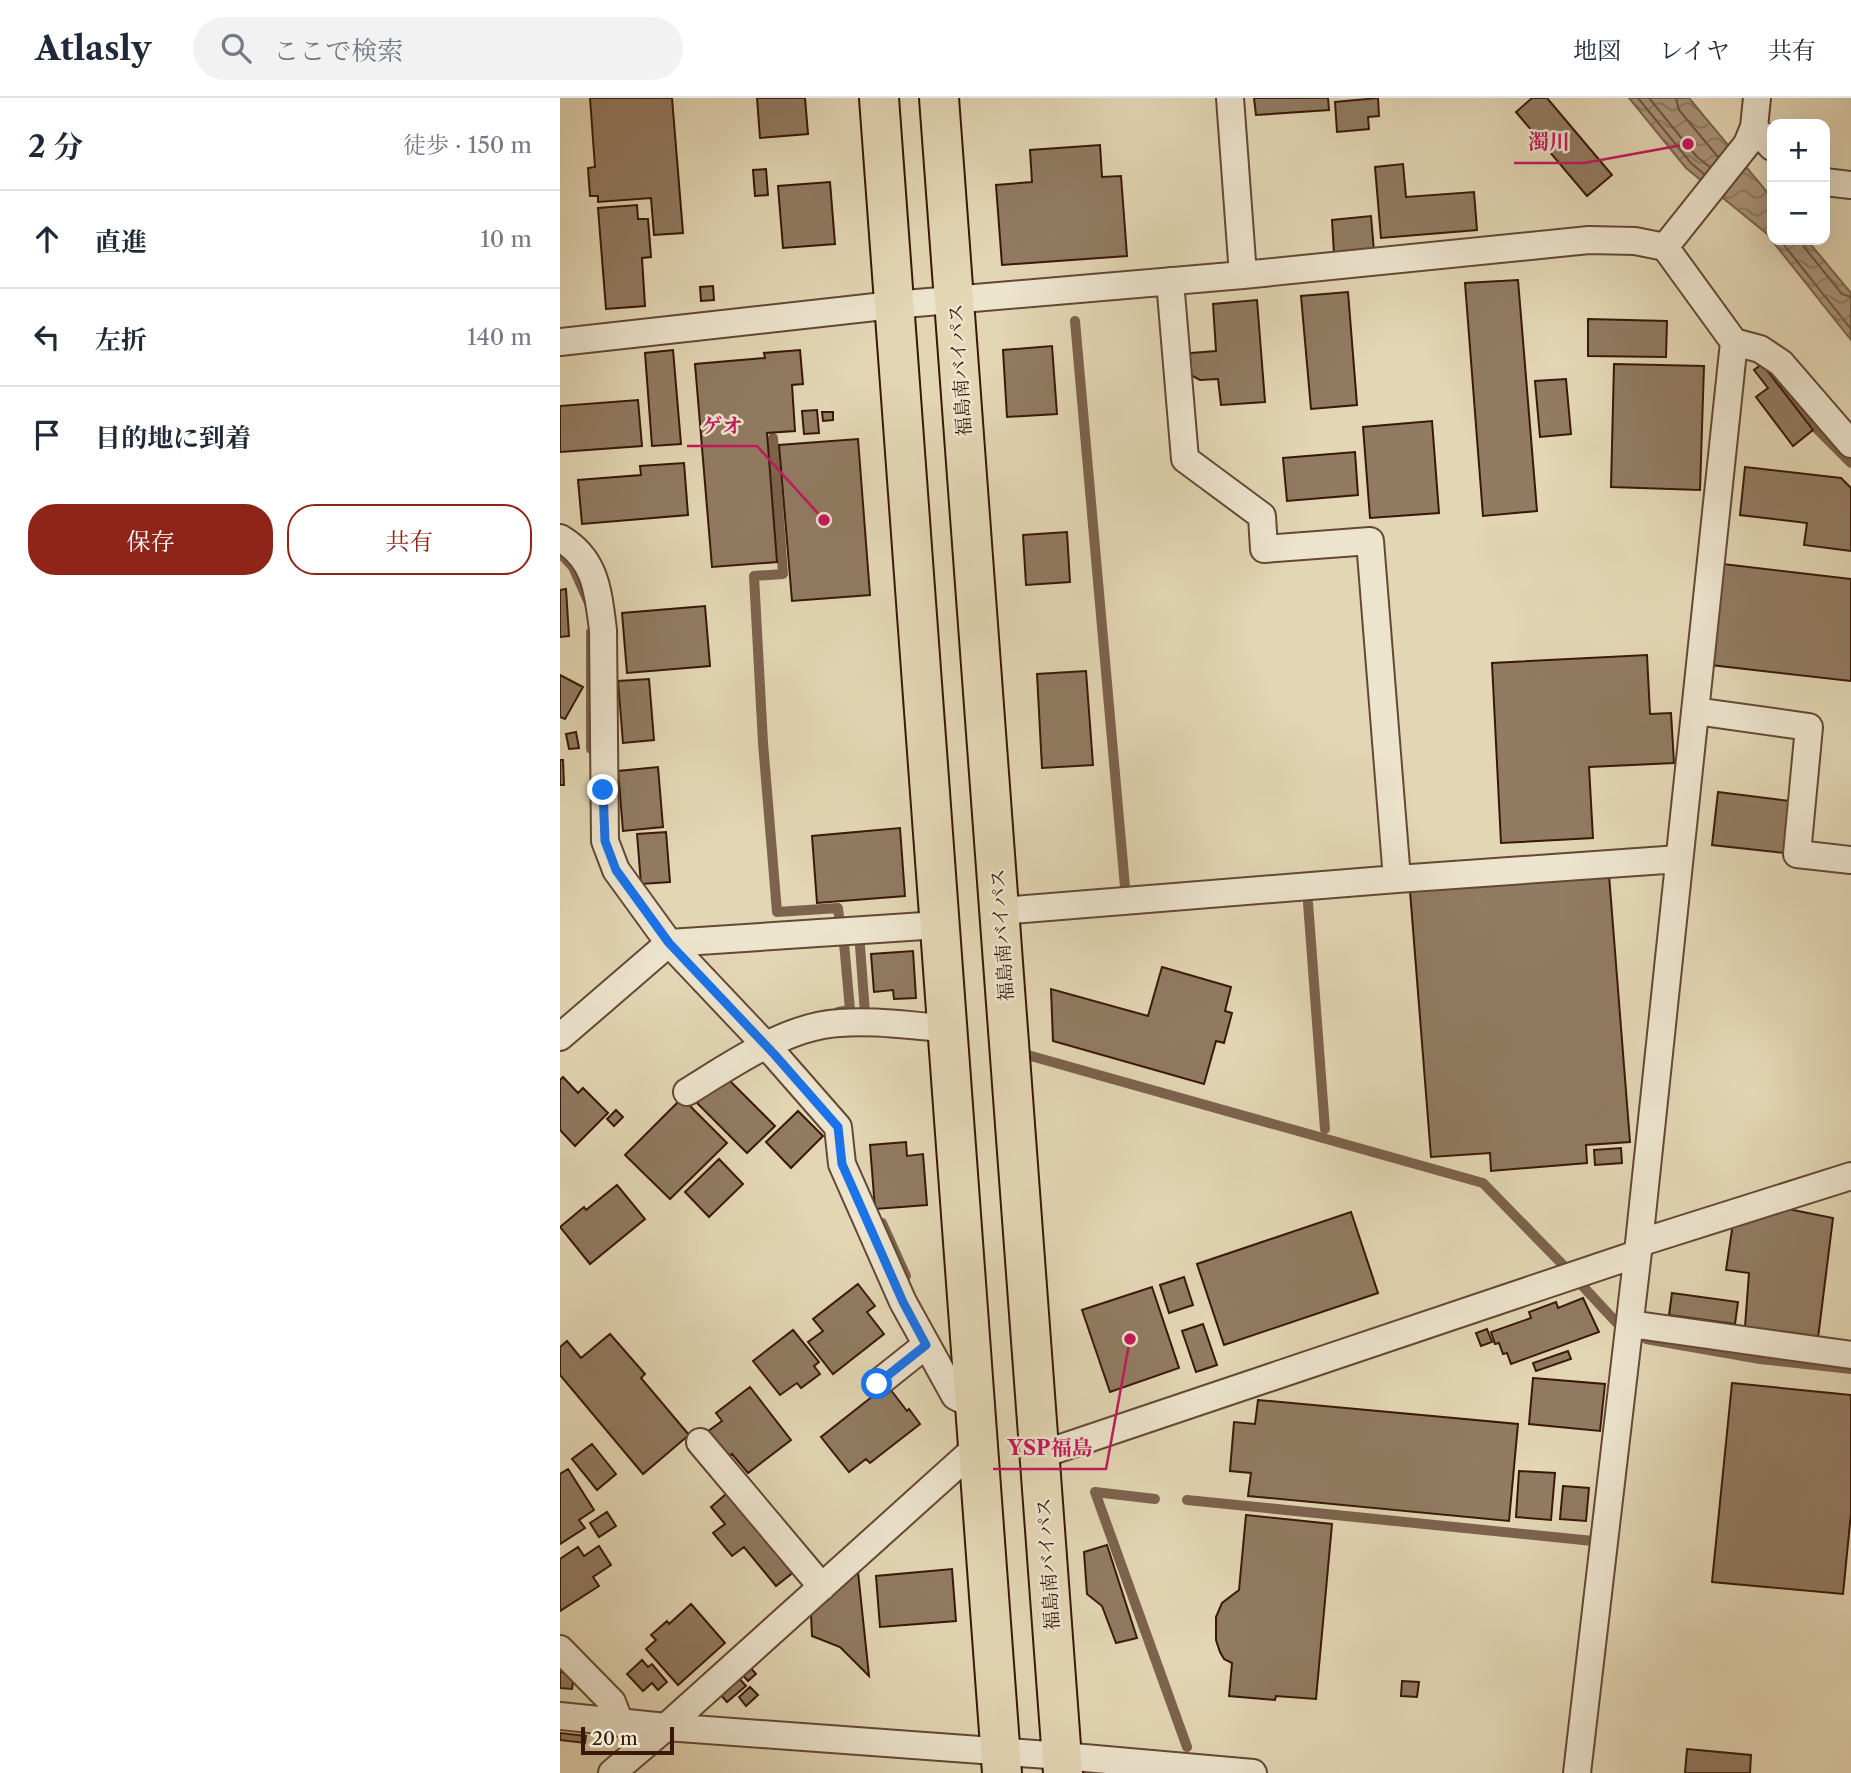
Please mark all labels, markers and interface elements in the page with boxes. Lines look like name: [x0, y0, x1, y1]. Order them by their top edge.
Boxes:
search box: [193, 17, 683, 80]
text: Atlasly: [35, 28, 151, 69]
icon: search: [217, 29, 255, 67]
text: ここで検索: [273, 35, 403, 67]
text: 地図: [1573, 36, 1621, 65]
text: レイヤ: [1659, 36, 1730, 65]
text: 共有: [1768, 36, 1816, 65]
map controls: [1767, 119, 1830, 245]
button: +: [1767, 119, 1830, 182]
callout: 濁川: [1514, 121, 1584, 163]
text: 2 分: [28, 128, 83, 165]
text: 濁川: [1528, 129, 1570, 154]
text: 徒歩 · 150 m: [403, 131, 532, 159]
button: −: [1767, 182, 1830, 245]
icon: ahead: [28, 220, 66, 258]
text: 10 m: [480, 225, 532, 253]
text: 直進: [95, 226, 147, 258]
street label: 福島南バイパス: [944, 303, 976, 437]
icon: left: [28, 318, 66, 356]
text: 140 m: [467, 323, 532, 351]
text: 左折: [95, 324, 147, 356]
callout: ゲオ: [687, 404, 757, 446]
text: ゲオ: [701, 413, 743, 438]
icon: arrive: [28, 416, 66, 454]
text: 目的地に到着: [95, 422, 251, 454]
button: 保存: [28, 504, 273, 575]
button: 共有: [287, 504, 532, 575]
route end: [587, 774, 618, 805]
street label: 福島南バイパス: [986, 868, 1018, 1002]
route start: [861, 1368, 892, 1399]
callout: YSP福島: [993, 1427, 1106, 1469]
text: YSP福島: [1006, 1435, 1093, 1460]
street label: 福島南バイパス: [1032, 1497, 1064, 1631]
scale bar: [581, 1724, 674, 1756]
text: 20 m: [592, 1727, 638, 1750]

